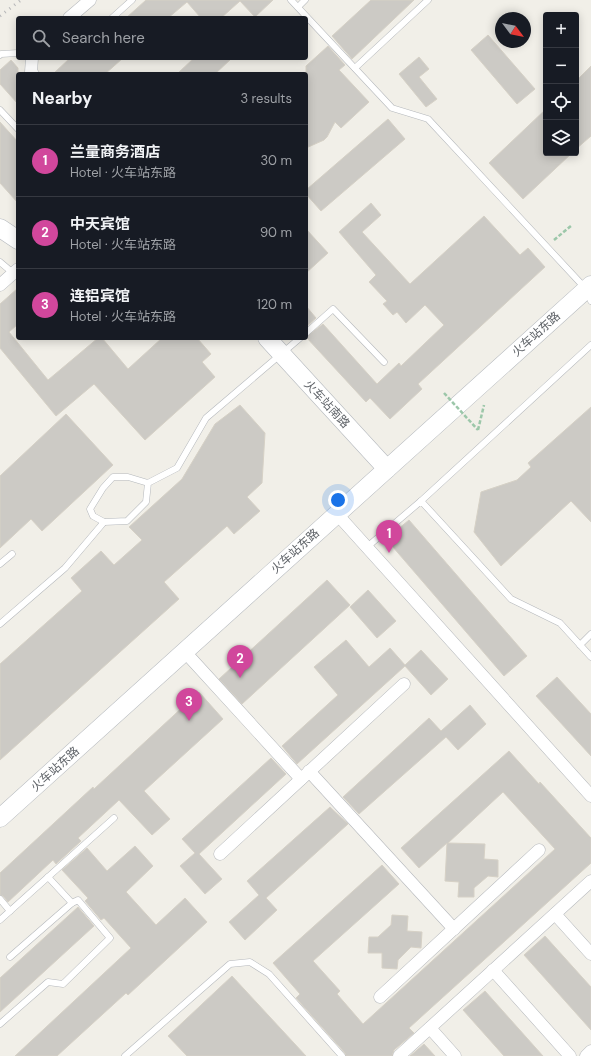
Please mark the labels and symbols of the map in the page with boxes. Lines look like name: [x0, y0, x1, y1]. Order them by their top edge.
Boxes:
north arrow: [495, 12, 531, 48]
street label: 火车站东路: [508, 308, 564, 360]
street label: 火车站南路: [301, 377, 353, 431]
your location: [328, 490, 348, 510]
pin: 1: [376, 520, 402, 553]
street label: 火车站东路: [267, 525, 323, 577]
pin: 2: [227, 645, 253, 678]
pin: 3: [176, 688, 202, 721]
street label: 火车站东路: [27, 743, 83, 795]

